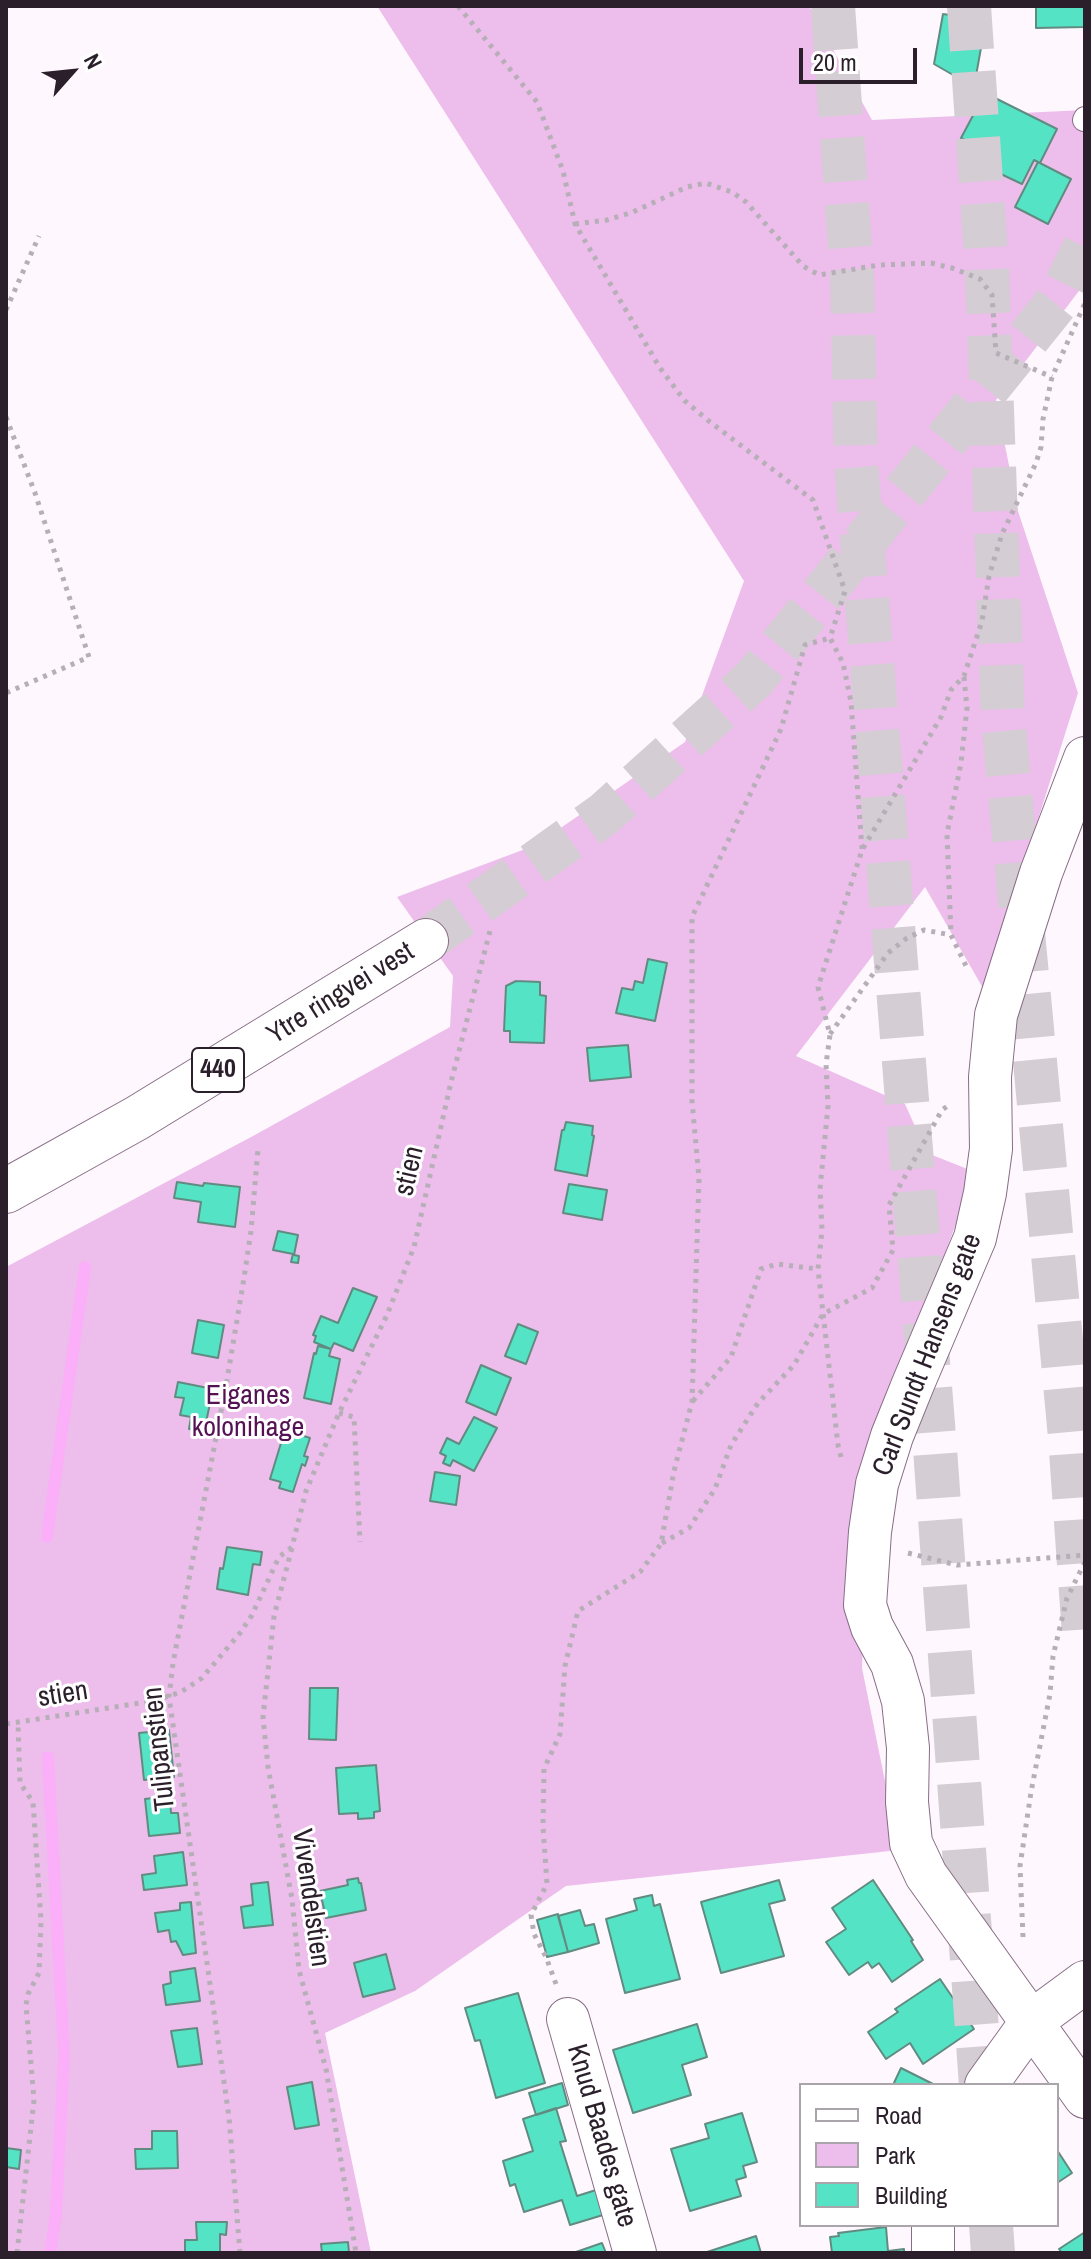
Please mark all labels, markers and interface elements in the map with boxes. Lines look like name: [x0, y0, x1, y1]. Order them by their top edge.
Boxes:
north arrow: [32, 32, 112, 112]
scale bar: [803, 32, 921, 82]
text: 20 m: [813, 46, 857, 78]
text: N: [77, 48, 110, 74]
street label: Ytre ringvei vest: [261, 936, 421, 1052]
road number: 440: [192, 1048, 244, 1092]
street label: stien: [388, 1143, 432, 1199]
street label: Carl Sundt Hansens gate: [866, 1229, 990, 1481]
park label: Eiganes kolonihage: [192, 1379, 304, 1445]
street label: stien: [36, 1675, 90, 1715]
street label: Tulipanstien: [137, 1685, 183, 1813]
street label: Vivendelstien: [284, 1827, 336, 1969]
street label: Knud Baades gate: [559, 2041, 643, 2231]
legend: [799, 2083, 1059, 2227]
text: Road: [875, 2099, 922, 2131]
text: Park: [875, 2139, 915, 2171]
text: Building: [875, 2179, 947, 2211]

